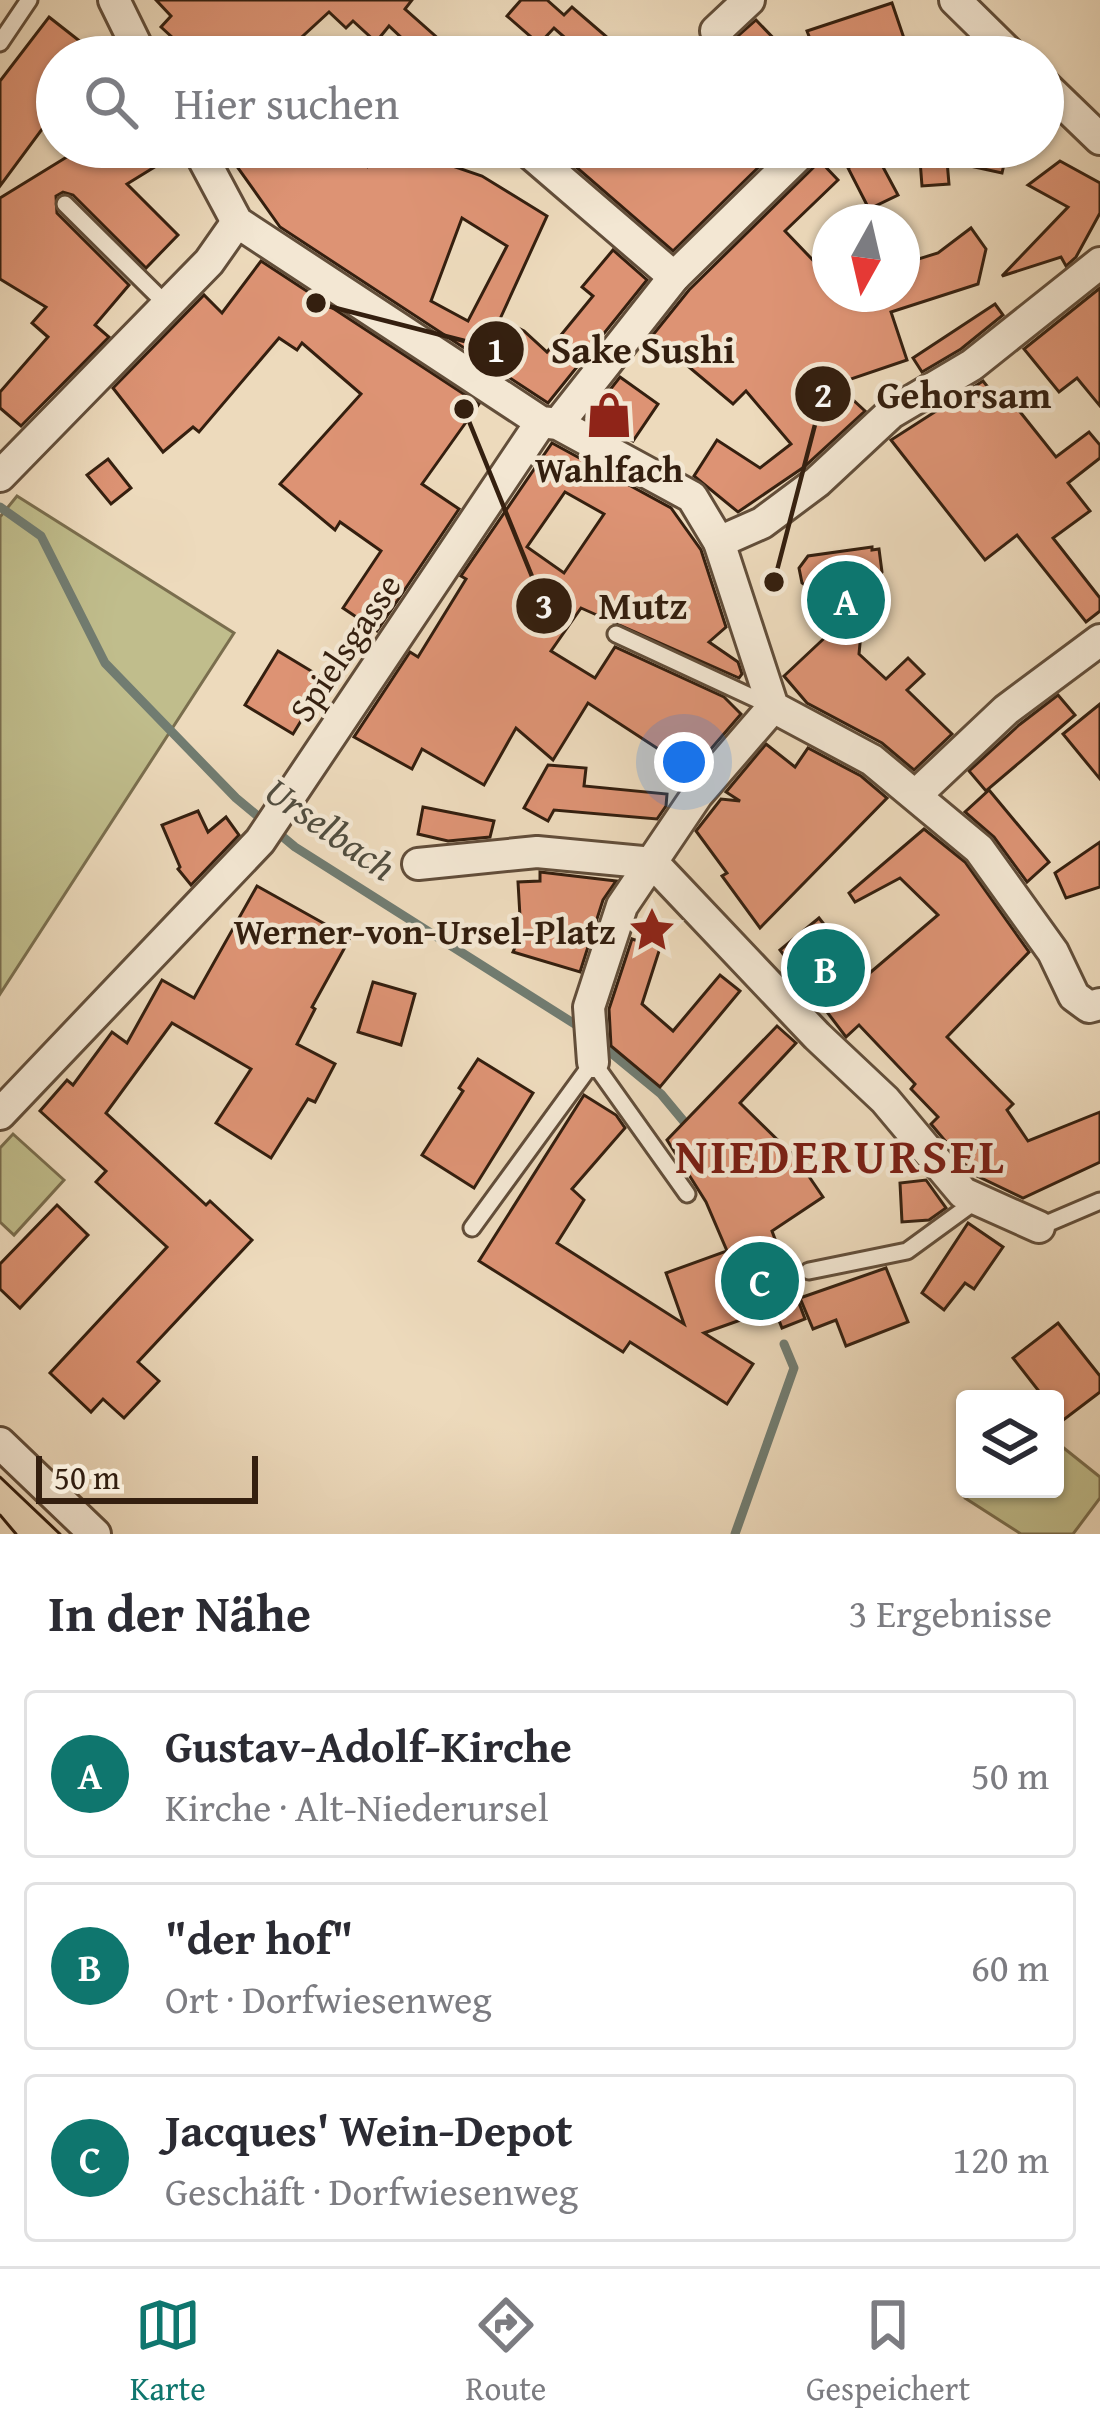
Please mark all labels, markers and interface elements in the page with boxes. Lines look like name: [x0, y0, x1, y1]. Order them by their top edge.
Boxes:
search box: [36, 36, 1064, 168]
icon: search: [78, 69, 144, 135]
text: Hier suchen: [174, 70, 399, 135]
north arrow: [812, 204, 920, 312]
callout: Sake Sushi: [466, 311, 759, 386]
text: Sake Sushi: [551, 320, 735, 377]
text: 1: [487, 322, 505, 375]
callout: Gehorsam: [793, 357, 1076, 432]
text: Gehorsam: [877, 365, 1052, 422]
text: 2: [814, 367, 832, 420]
shop icon: Wahlfach: [584, 390, 634, 440]
place label: Wahlfach: [535, 442, 683, 495]
pin: A: [807, 555, 885, 645]
street label: Spielsgasse: [275, 562, 413, 732]
callout: Mutz: [514, 568, 711, 643]
text: Mutz: [598, 576, 688, 633]
text: 3: [535, 578, 553, 631]
your location: [654, 732, 714, 792]
water label: Urselbach: [254, 762, 408, 894]
place label: Werner-von-Ursel-Platz: [233, 904, 616, 957]
place icon: Werner-von-Ursel-Platz: [627, 905, 677, 955]
pin: B: [787, 923, 865, 1013]
district label: NIEDERURSEL: [675, 1120, 1007, 1191]
pin: C: [721, 1236, 799, 1326]
map controls: [956, 1390, 1064, 1498]
button: layers: [956, 1390, 1064, 1498]
scale bar: [36, 1450, 258, 1503]
text: 50 m: [54, 1453, 120, 1501]
text: In der Nähe: [48, 1575, 311, 1650]
text: 3 Ergebnisse: [849, 1584, 1052, 1641]
text: Gustav-Adolf-Kirche: [165, 1713, 572, 1778]
text: A: [78, 1746, 102, 1803]
text: 50 m: [971, 1746, 1049, 1803]
text: Kirche · Alt-Niederursel: [165, 1778, 549, 1835]
text: "der hof": [165, 1905, 353, 1970]
text: B: [78, 1938, 102, 1995]
text: 60 m: [971, 1938, 1049, 1995]
text: Ort · Dorfwiesenweg: [165, 1970, 492, 2027]
text: Jacques' Wein-Depot: [165, 2097, 573, 2162]
text: C: [79, 2130, 101, 2187]
text: 120 m: [952, 2130, 1049, 2187]
text: Geschäft · Dorfwiesenweg: [165, 2162, 578, 2219]
tab: Karte: [130, 2292, 206, 2412]
tab: Route: [466, 2292, 546, 2412]
tab: Gespeichert: [806, 2292, 970, 2412]

